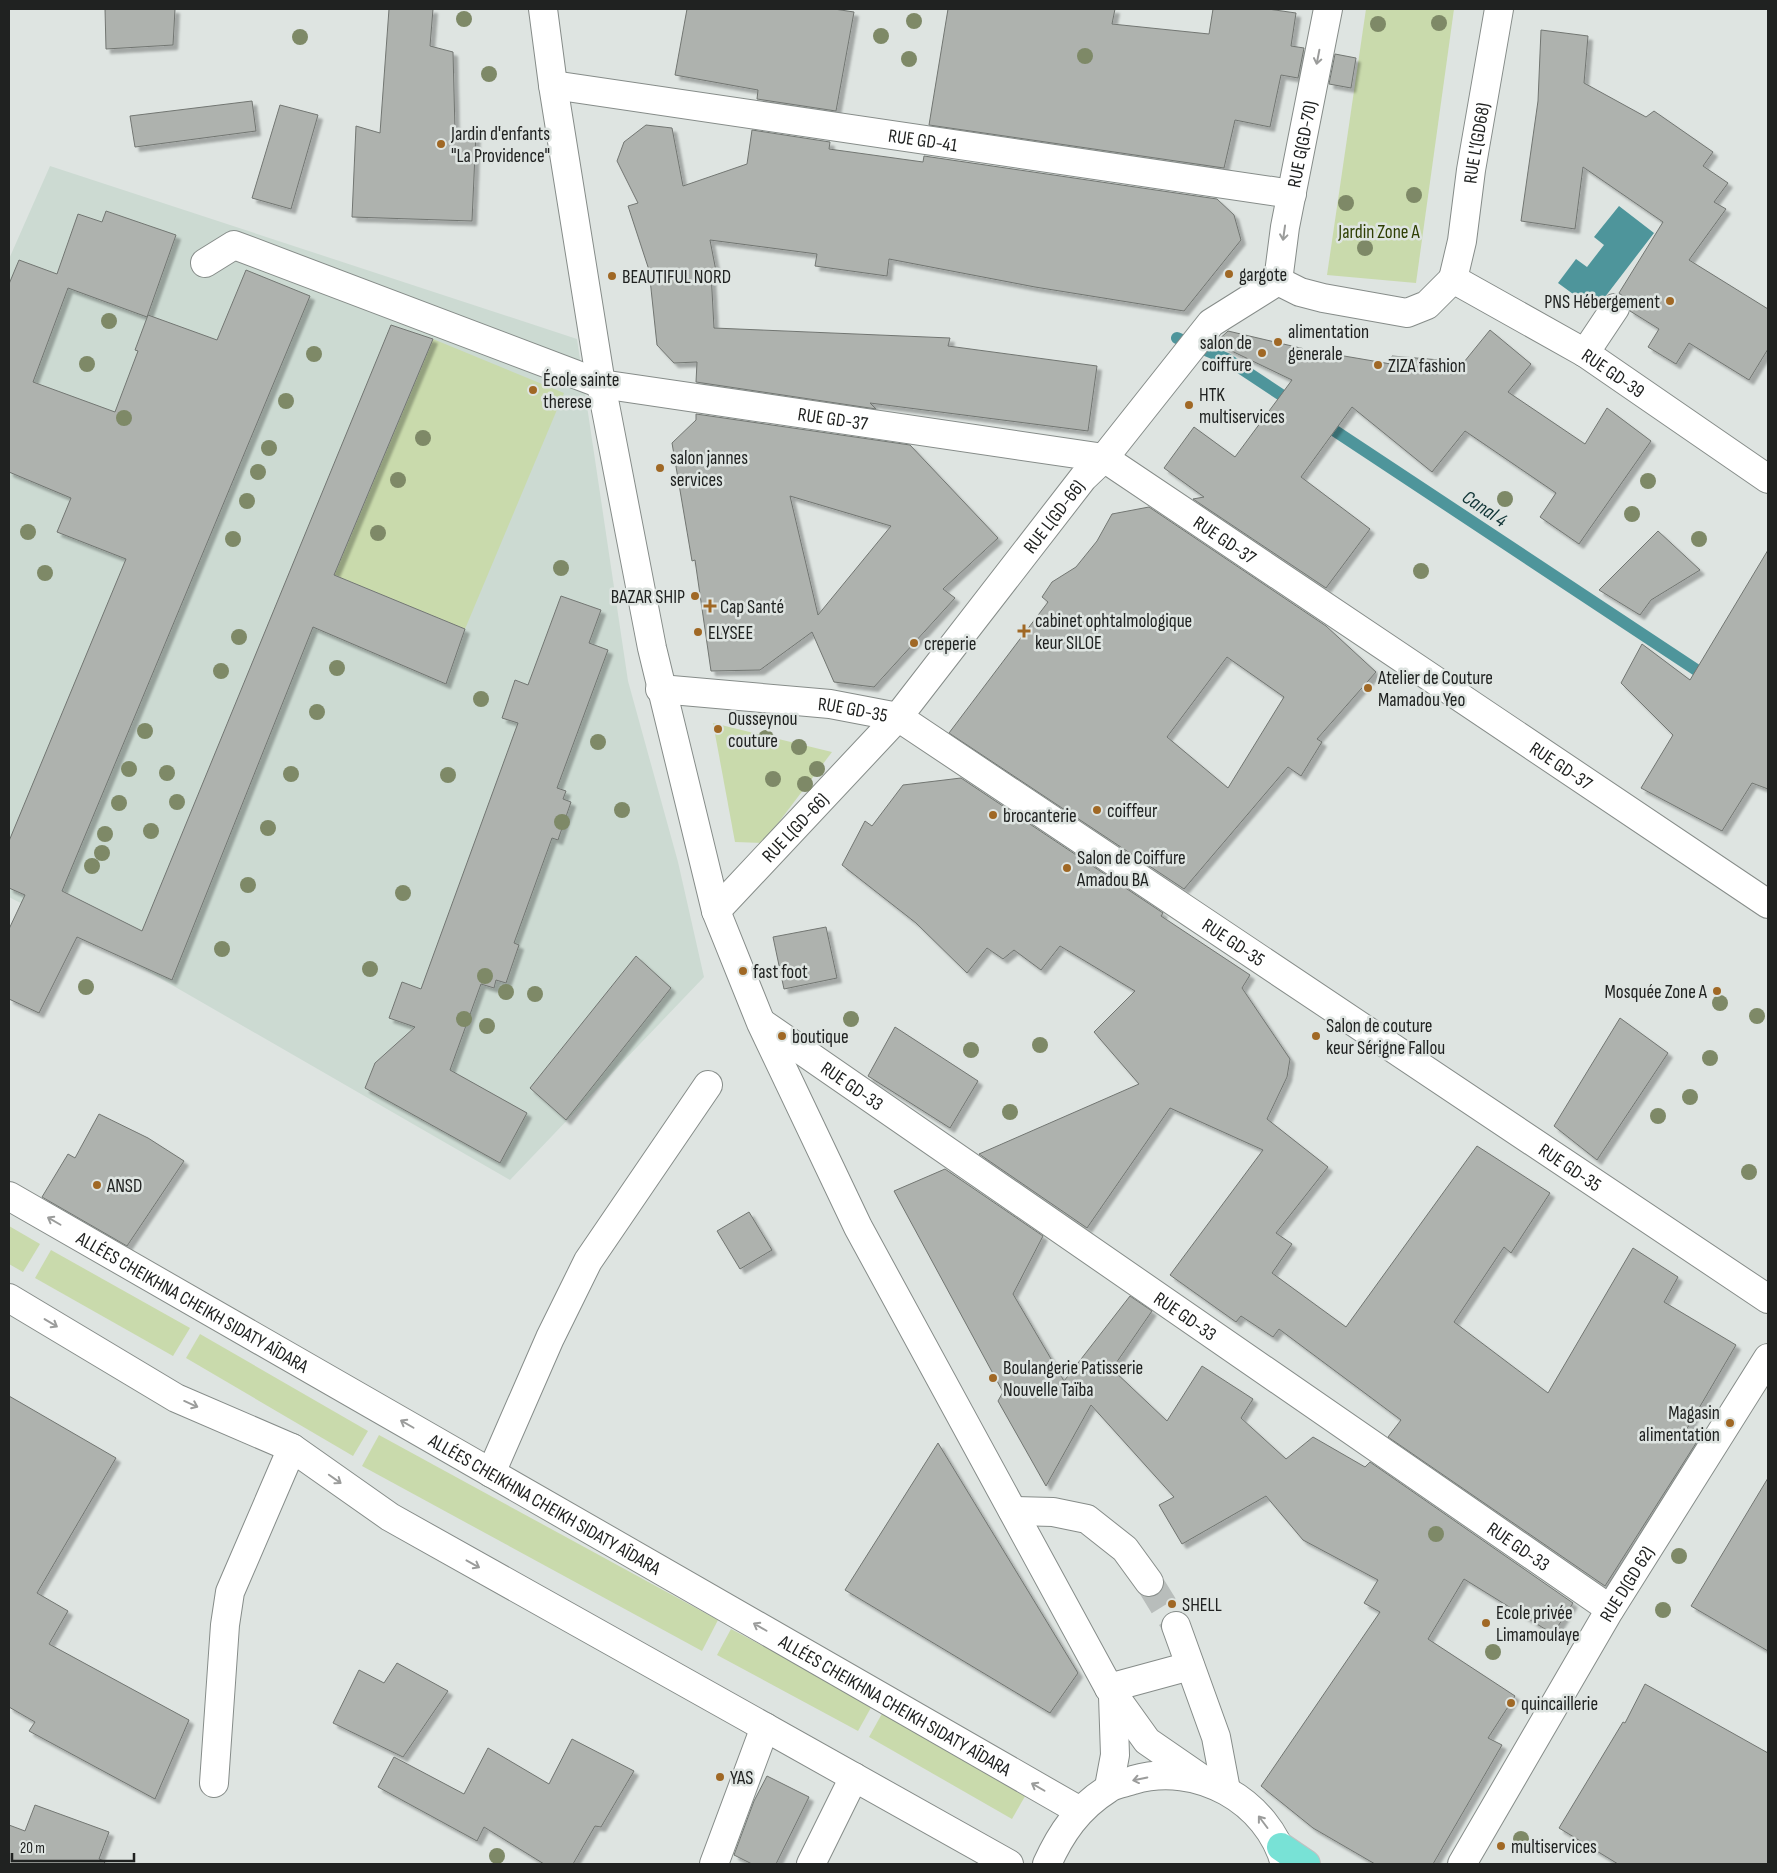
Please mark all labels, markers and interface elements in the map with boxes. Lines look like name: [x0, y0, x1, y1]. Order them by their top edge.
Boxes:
one-way arrow: [1313, 48, 1323, 64]
street label: RUE G(GD-70): [1283, 99, 1323, 190]
street label: RUE L'(GD68): [1459, 101, 1495, 185]
place label: Jardin d'enfants "La Providence": [450, 123, 550, 168]
street label: RUE GD-41: [887, 125, 959, 158]
marker: Jardin d'enfants "La Providence": [435, 138, 447, 150]
park label: Jardin Zone A: [1337, 221, 1420, 244]
one-way arrow: [1279, 225, 1289, 241]
place label: gargote: [1239, 264, 1287, 287]
place label: BEAUTIFUL NORD: [622, 266, 731, 289]
marker: gargote: [1223, 268, 1235, 280]
marker: BEAUTIFUL NORD: [606, 270, 618, 282]
place label: PNS Hébergement: [1544, 291, 1660, 314]
marker: PNS Hébergement: [1664, 295, 1676, 307]
place label: alimentation generale: [1288, 321, 1369, 366]
place label: salon de coiffure: [1200, 332, 1252, 377]
marker: alimentation generale: [1272, 336, 1284, 348]
street label: RUE GD-39: [1577, 344, 1649, 404]
marker: salon de coiffure: [1256, 347, 1268, 359]
place label: ZIZA fashion: [1388, 355, 1466, 378]
marker: ZIZA fashion: [1372, 359, 1384, 371]
place label: École sainte therese: [543, 369, 619, 414]
marker: École sainte therese: [527, 384, 539, 396]
place label: HTK multiservices: [1199, 384, 1285, 429]
marker: HTK multiservices: [1183, 399, 1195, 411]
street label: RUE GD-37: [796, 403, 870, 436]
place label: salon jannes services: [670, 447, 748, 492]
marker: salon jannes services: [654, 462, 666, 474]
street label: RUE L(GD-66): [1019, 476, 1090, 558]
water label: Canal 4: [1457, 485, 1511, 532]
street label: RUE GD-37: [1189, 511, 1260, 570]
place label: BAZAR SHIP: [611, 586, 685, 609]
marker: BAZAR SHIP: [689, 590, 701, 602]
place label: Cap Santé: [720, 596, 784, 619]
marker: Cap Santé: [704, 600, 716, 612]
place label: cabinet ophtalmologique keur SILOE: [1035, 610, 1192, 655]
place label: ELYSEE: [708, 622, 753, 645]
marker: cabinet ophtalmologique keur SILOE: [1017, 624, 1031, 638]
marker: ELYSEE: [692, 626, 704, 638]
place label: creperie: [924, 633, 976, 656]
marker: creperie: [908, 637, 920, 649]
place label: Atelier de Couture Mamadou Yeo: [1377, 667, 1493, 712]
marker: Atelier de Couture Mamadou Yeo: [1362, 682, 1374, 694]
street label: RUE GD-35: [817, 693, 889, 728]
place label: Ousseynou couture: [728, 708, 798, 753]
marker: Ousseynou couture: [712, 723, 724, 735]
street label: RUE GD-37: [1525, 737, 1597, 796]
street label: RUE L(GD-66): [758, 789, 834, 868]
place label: coiffeur: [1107, 800, 1158, 823]
marker: coiffeur: [1091, 804, 1103, 816]
place label: brocanterie: [1003, 805, 1077, 828]
marker: brocanterie: [987, 809, 999, 821]
place label: Salon de Coiffure Amadou BA: [1076, 847, 1186, 892]
marker: Salon de Coiffure Amadou BA: [1061, 862, 1073, 874]
street label: RUE GD-35: [1197, 914, 1269, 972]
place label: fast foot: [753, 961, 808, 984]
marker: fast foot: [737, 965, 749, 977]
place label: Mosquée Zone A: [1605, 981, 1708, 1004]
marker: Mosquée Zone A: [1711, 985, 1723, 997]
place label: Salon de couture keur Sérigne Fallou: [1326, 1015, 1445, 1060]
place label: boutique: [792, 1026, 849, 1049]
marker: boutique: [776, 1030, 788, 1042]
marker: Salon de couture keur Sérigne Fallou: [1310, 1030, 1322, 1042]
street label: RUE GD-33: [816, 1057, 887, 1116]
street label: RUE GD-35: [1534, 1139, 1605, 1197]
place label: ANSD: [106, 1175, 142, 1198]
marker: ANSD: [91, 1179, 103, 1191]
one-way arrow: [47, 1216, 61, 1226]
street label: ALLÉES CHEIKHNA CHEIKH SIDATY AÎDARA: [71, 1227, 313, 1379]
street label: RUE GD-33: [1149, 1287, 1221, 1347]
one-way arrow: [43, 1319, 57, 1329]
place label: Boulangerie Patisserie Nouvelle Taïba: [1003, 1357, 1143, 1402]
marker: Boulangerie Patisserie Nouvelle Taïba: [987, 1372, 999, 1384]
one-way arrow: [183, 1400, 198, 1410]
place label: Magasin alimentation: [1639, 1402, 1720, 1447]
marker: Magasin alimentation: [1724, 1417, 1736, 1429]
one-way arrow: [400, 1419, 415, 1429]
street label: ALLÉES CHEIKHNA CHEIKH SIDATY AÎDARA: [423, 1429, 665, 1581]
one-way arrow: [328, 1474, 342, 1484]
street label: RUE GD-33: [1482, 1518, 1554, 1577]
street label: RUE D(GD 62): [1595, 1542, 1660, 1626]
one-way arrow: [466, 1559, 480, 1569]
place label: SHELL: [1182, 1594, 1222, 1617]
marker: SHELL: [1166, 1598, 1178, 1610]
place label: Ecole privée Limamoulaye: [1496, 1602, 1580, 1647]
marker: Ecole privée Limamoulaye: [1480, 1617, 1492, 1629]
one-way arrow: [754, 1622, 768, 1632]
street label: ALLÉES CHEIKHNA CHEIKH SIDATY AÎDARA: [774, 1630, 1015, 1782]
place label: quincaillerie: [1521, 1693, 1598, 1716]
marker: quincaillerie: [1505, 1697, 1517, 1709]
place label: YAS: [730, 1767, 753, 1790]
marker: YAS: [714, 1771, 726, 1783]
one-way arrow: [1132, 1775, 1148, 1784]
one-way arrow: [1031, 1781, 1045, 1791]
one-way arrow: [1258, 1815, 1268, 1829]
scale bar: [12, 1830, 135, 1862]
place label: multiservices: [1511, 1836, 1597, 1859]
text: 20 m: [20, 1839, 45, 1858]
marker: multiservices: [1495, 1840, 1507, 1852]

